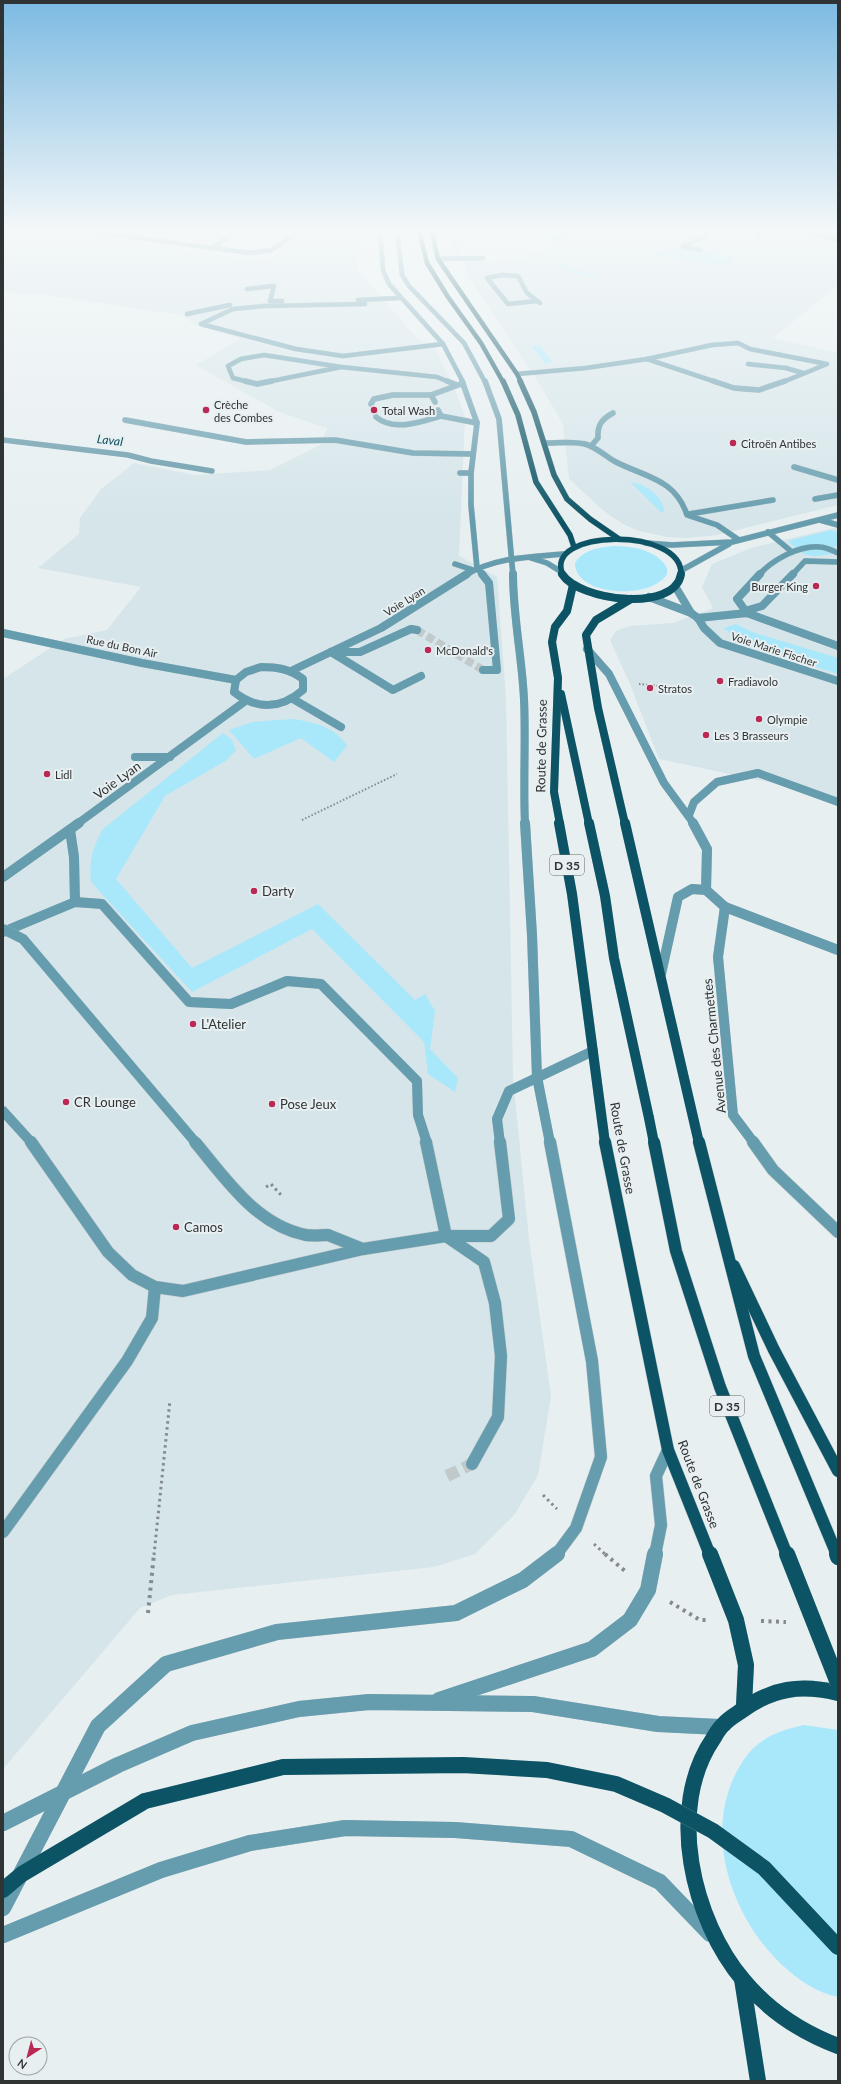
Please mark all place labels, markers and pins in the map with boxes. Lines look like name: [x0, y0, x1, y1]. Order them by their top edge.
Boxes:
place label: Crèche des Combes: [214, 398, 273, 424]
place label: Total Wash: [382, 404, 435, 417]
marker: Crèche des Combes: [201, 405, 211, 415]
marker: Total Wash: [369, 405, 379, 415]
place label: Citroën Antibes: [741, 437, 817, 450]
marker: Citroën Antibes: [728, 438, 738, 448]
place label: Burger King: [751, 580, 808, 593]
marker: Burger King: [811, 581, 821, 591]
place label: McDonald's: [436, 644, 493, 657]
marker: McDonald's: [423, 645, 433, 655]
place label: Fradiavolo: [728, 675, 778, 688]
marker: Fradiavolo: [715, 676, 725, 686]
place label: Stratos: [658, 682, 692, 695]
marker: Stratos: [645, 683, 655, 693]
place label: Olympie: [767, 713, 808, 726]
marker: Olympie: [754, 714, 764, 724]
place label: Les 3 Brasseurs: [714, 729, 789, 742]
marker: Les 3 Brasseurs: [701, 730, 711, 740]
place label: Lidl: [55, 768, 72, 781]
marker: Lidl: [42, 769, 52, 779]
place label: Darty: [262, 883, 295, 899]
marker: Darty: [249, 886, 259, 896]
place label: L'Atelier: [201, 1016, 246, 1032]
marker: L'Atelier: [188, 1019, 198, 1029]
place label: CR Lounge: [74, 1094, 136, 1110]
place label: Pose Jeux: [280, 1096, 337, 1112]
marker: CR Lounge: [61, 1097, 71, 1107]
marker: Pose Jeux: [267, 1099, 277, 1109]
place label: Camos: [184, 1219, 223, 1235]
marker: Camos: [171, 1222, 181, 1232]

